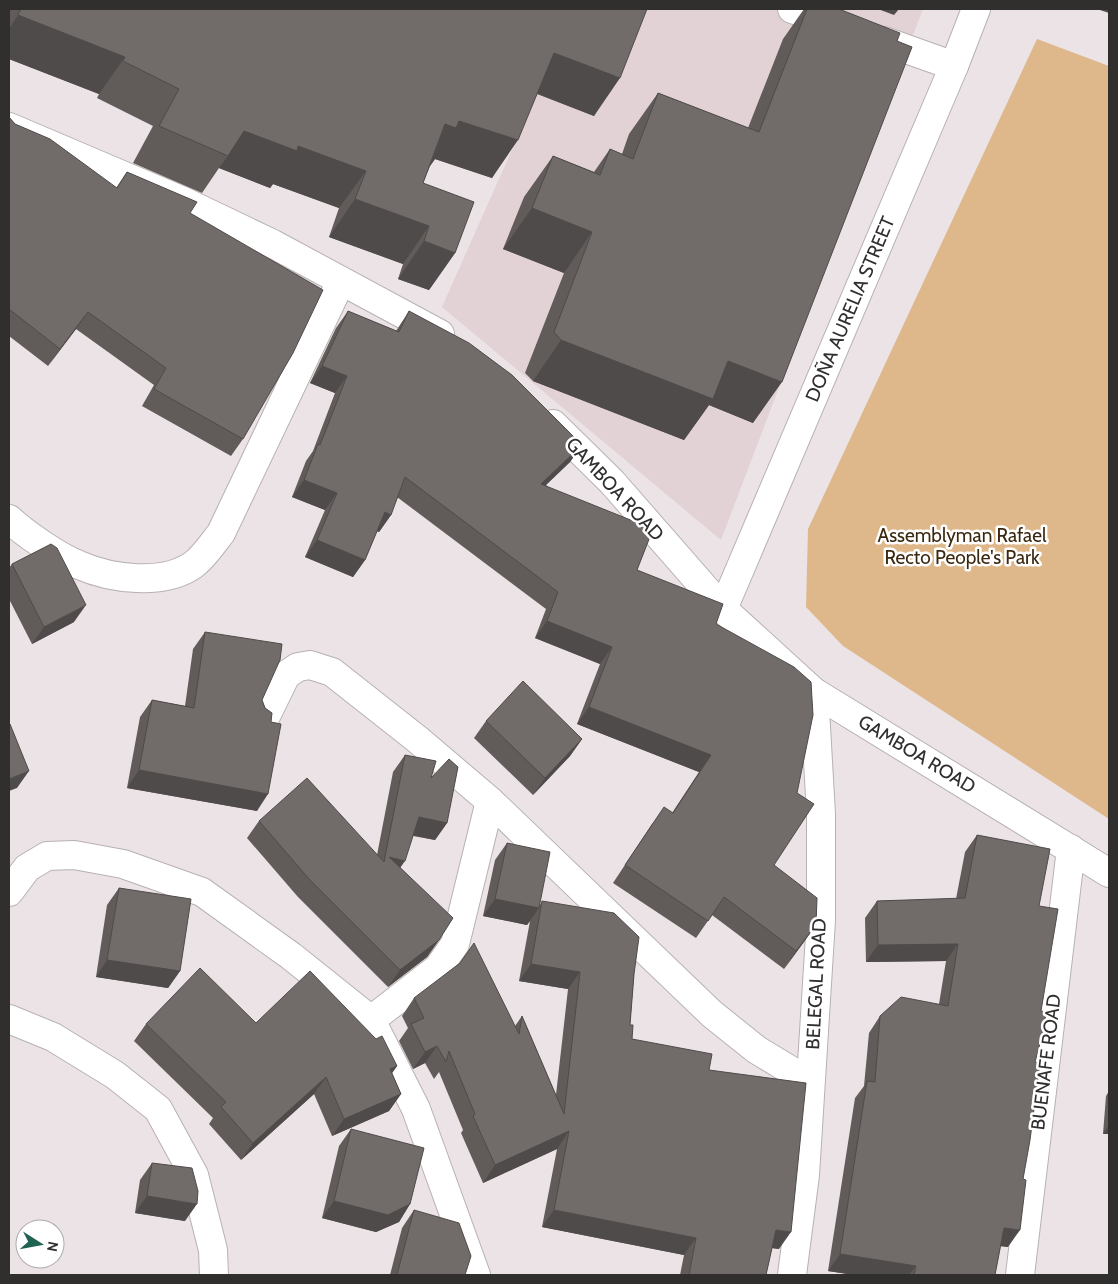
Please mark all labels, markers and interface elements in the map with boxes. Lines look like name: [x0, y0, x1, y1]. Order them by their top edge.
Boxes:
street label: DOÑA AURELIA STREET: [800, 212, 899, 405]
street label: GAMBOA ROAD: [561, 433, 669, 546]
park label: Assemblyman Rafael Recto People's Park: [878, 524, 1047, 569]
street label: GAMBOA ROAD: [854, 710, 980, 798]
street label: BELEGAL ROAD: [801, 918, 831, 1050]
street label: BUENAFE ROAD: [1026, 993, 1066, 1131]
north arrow: [15, 1219, 65, 1269]
text: N: [43, 1240, 63, 1253]

